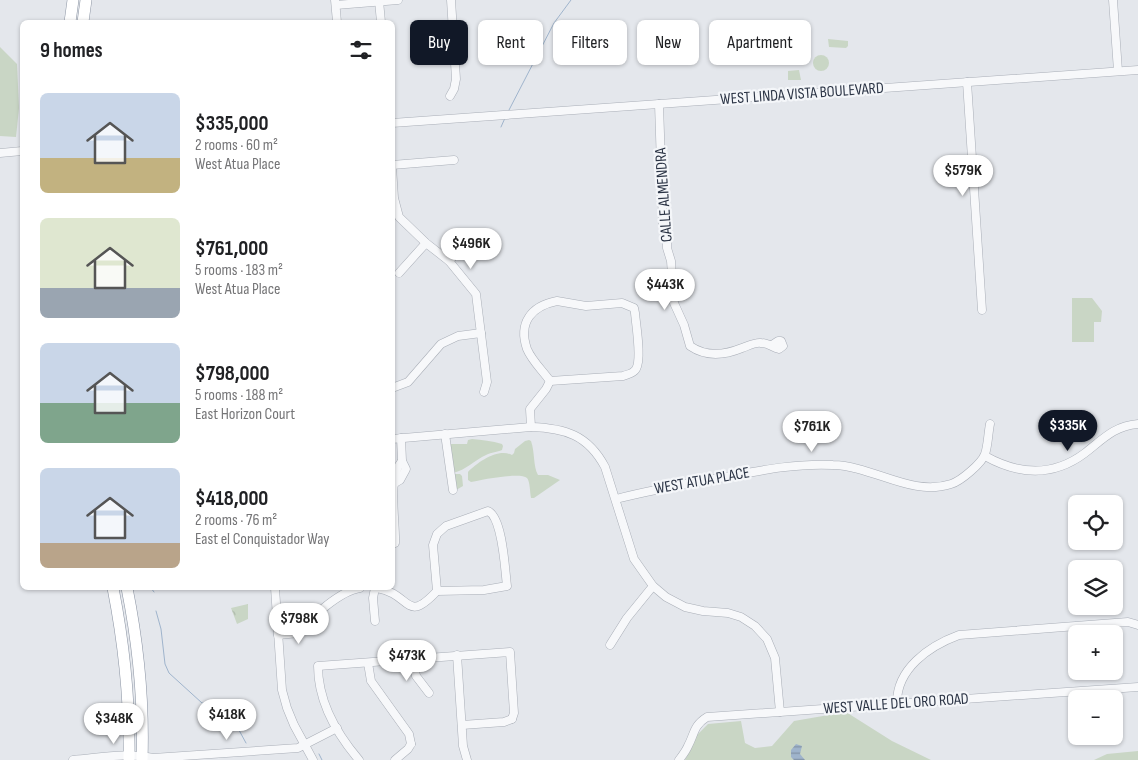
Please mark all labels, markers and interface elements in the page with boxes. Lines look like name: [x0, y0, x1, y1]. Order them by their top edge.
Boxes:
chip: Buy: [410, 20, 468, 65]
chip: Rent: [478, 20, 543, 65]
chip: Filters: [553, 20, 627, 65]
chip: New: [637, 20, 699, 65]
chip: Apartment: [709, 20, 811, 65]
icon: filters: [347, 36, 375, 64]
text: 9 homes: [40, 38, 103, 63]
street label: WEST LINDA VISTA BOULEVARD: [720, 79, 885, 109]
text: $335,000: [195, 111, 268, 136]
icon: home: [80, 113, 140, 173]
text: 2 rooms · 60 m²: [195, 136, 278, 155]
street label: CALLE ALMENDRA: [651, 147, 677, 243]
pin: $579K: [928, 154, 998, 197]
text: West Atua Place: [195, 155, 281, 174]
text: $579K: [944, 161, 982, 180]
pin: $496K: [436, 228, 506, 270]
text: $496K: [452, 234, 490, 253]
text: $761,000: [195, 236, 268, 261]
icon: home: [80, 238, 140, 298]
text: 5 rooms · 183 m²: [195, 261, 283, 280]
pin: $443K: [630, 268, 700, 311]
text: $443K: [646, 275, 684, 294]
text: West Atua Place: [195, 280, 281, 299]
text: $798,000: [195, 361, 269, 386]
icon: home: [80, 363, 140, 423]
text: 5 rooms · 188 m²: [195, 386, 283, 405]
text: East Horizon Court: [195, 405, 295, 424]
pin: $761K: [777, 410, 847, 453]
pin: $335K: [1033, 410, 1103, 452]
text: $335K: [1049, 416, 1087, 435]
text: $761K: [793, 417, 831, 436]
street label: WEST ATUA PLACE: [653, 463, 751, 499]
text: $418,000: [195, 486, 268, 511]
icon: home: [80, 488, 140, 548]
map controls: [1068, 495, 1123, 745]
button: locate: [1068, 495, 1123, 550]
text: 2 rooms · 76 m²: [195, 511, 277, 530]
text: East el Conquistador Way: [195, 530, 329, 549]
button: layers: [1068, 560, 1123, 615]
pin: $798K: [264, 602, 334, 645]
text: $798K: [280, 609, 318, 628]
button: +: [1068, 625, 1123, 680]
pin: $473K: [372, 640, 442, 682]
text: $473K: [388, 646, 426, 665]
street label: WEST VALLE DEL ORO ROAD: [823, 689, 969, 719]
button: −: [1068, 690, 1123, 745]
pin: $418K: [192, 698, 262, 741]
pin: $348K: [79, 702, 149, 745]
text: $418K: [208, 705, 246, 724]
text: $348K: [95, 709, 133, 728]

